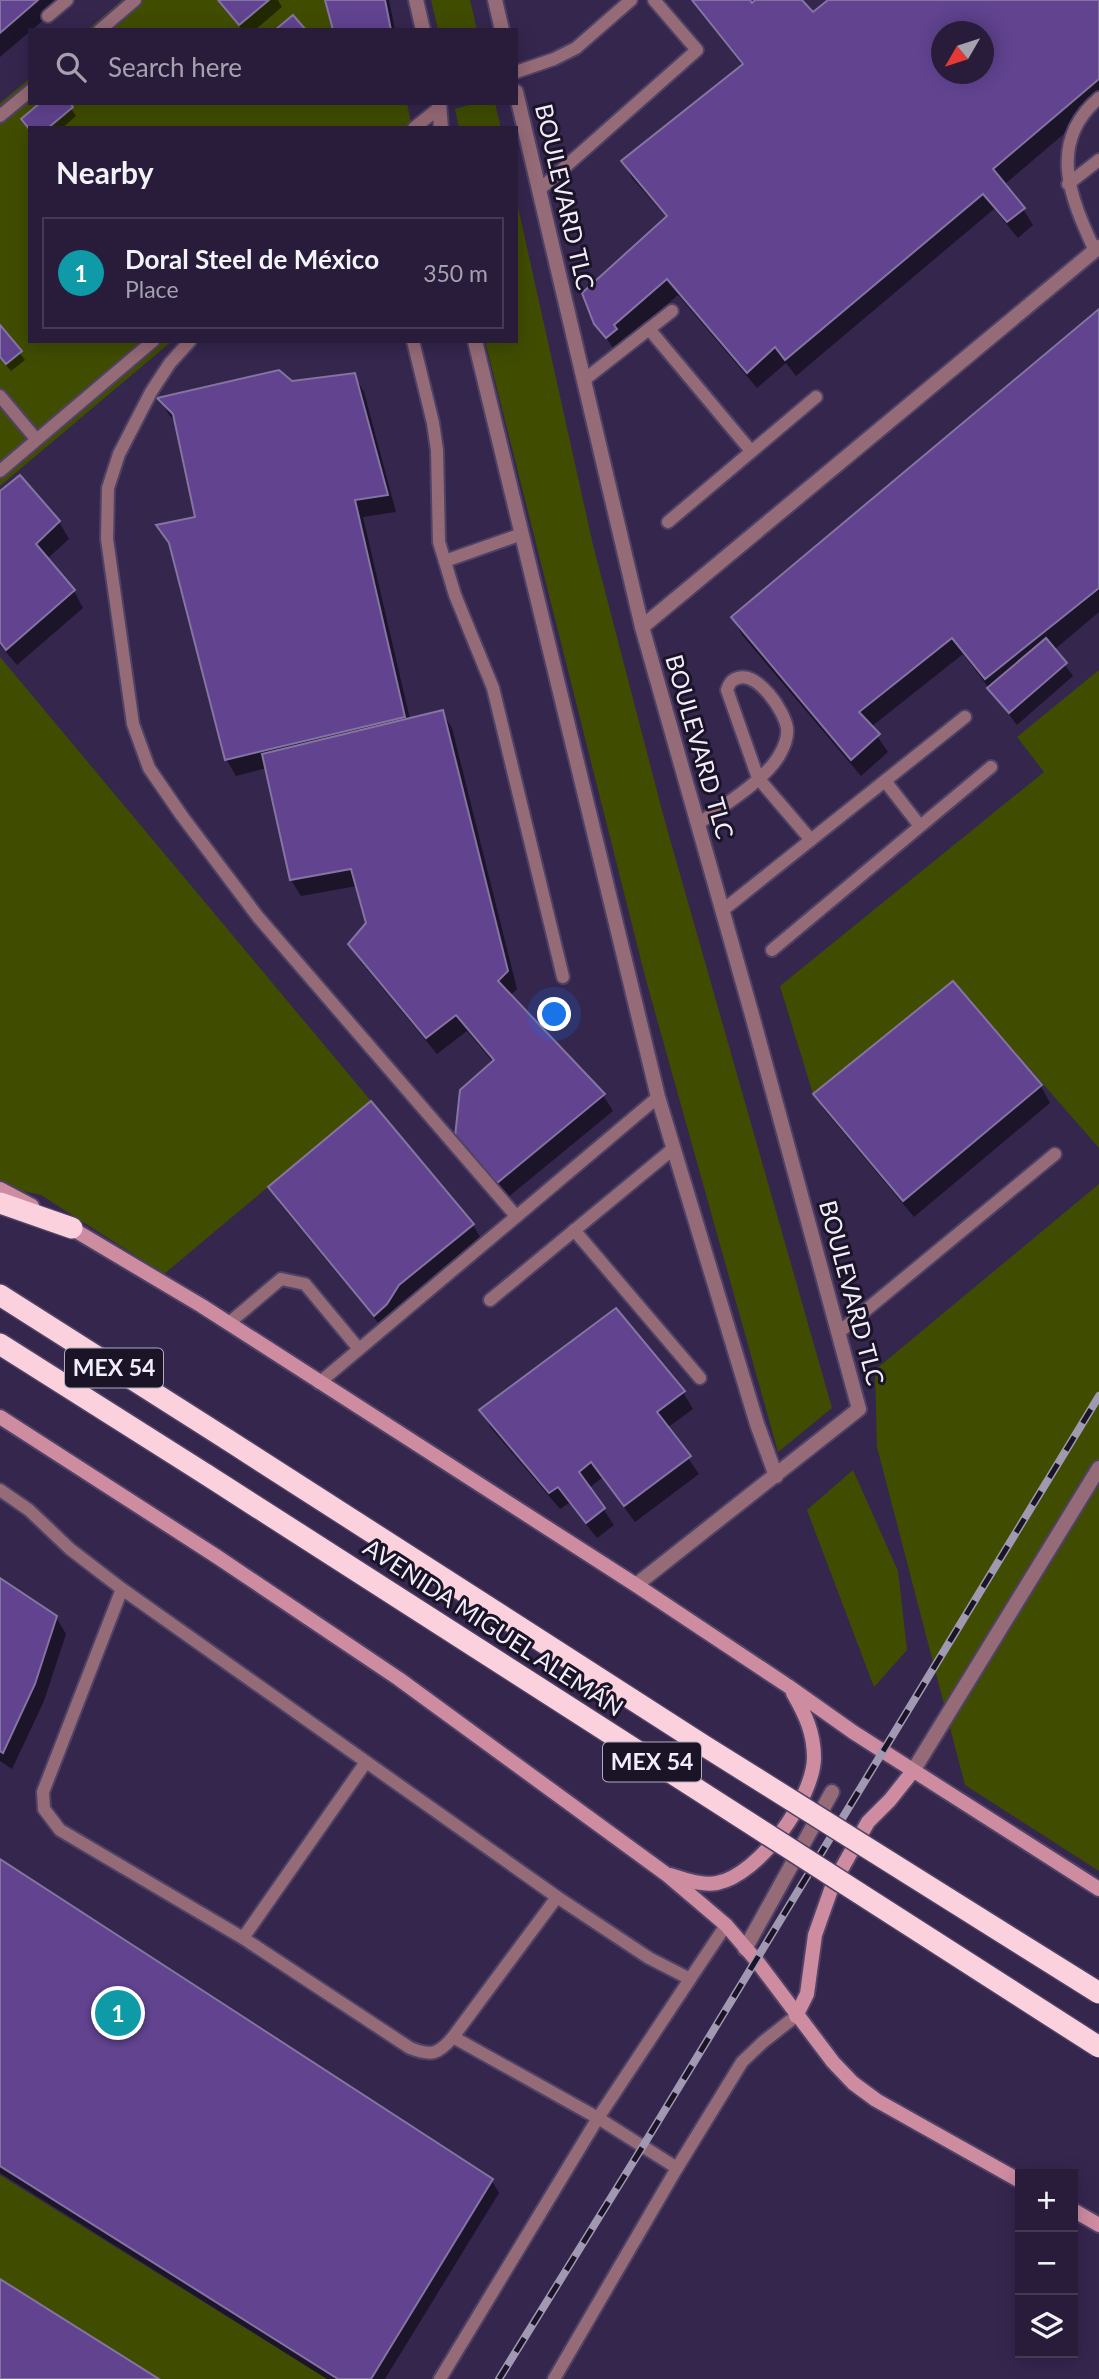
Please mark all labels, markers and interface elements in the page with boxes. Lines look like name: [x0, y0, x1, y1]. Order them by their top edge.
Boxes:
north arrow: [931, 21, 994, 84]
search box: [28, 28, 518, 105]
icon: search: [52, 48, 90, 86]
text: Search here: [108, 51, 242, 83]
street label: BOULEVARD TLC: [530, 101, 601, 293]
text: Nearby: [56, 154, 154, 190]
text: Doral Steel de México: [125, 243, 379, 275]
text: 1: [74, 259, 88, 287]
text: 350 m: [423, 259, 488, 287]
text: Place: [125, 275, 179, 303]
street label: BOULEVARD TLC: [660, 651, 741, 842]
your location: [537, 997, 571, 1031]
street label: BOULEVARD TLC: [814, 1197, 891, 1388]
road number: MEX 54: [65, 1348, 163, 1387]
street label: AVENIDA MIGUEL ALEMÁN: [359, 1532, 629, 1722]
road number: MEX 54: [603, 1742, 701, 1782]
pin: 1: [95, 1987, 141, 2039]
map controls: [1015, 2169, 1078, 2358]
button: +: [1015, 2169, 1078, 2232]
button: −: [1015, 2232, 1078, 2295]
button: layers: [1015, 2295, 1078, 2358]

